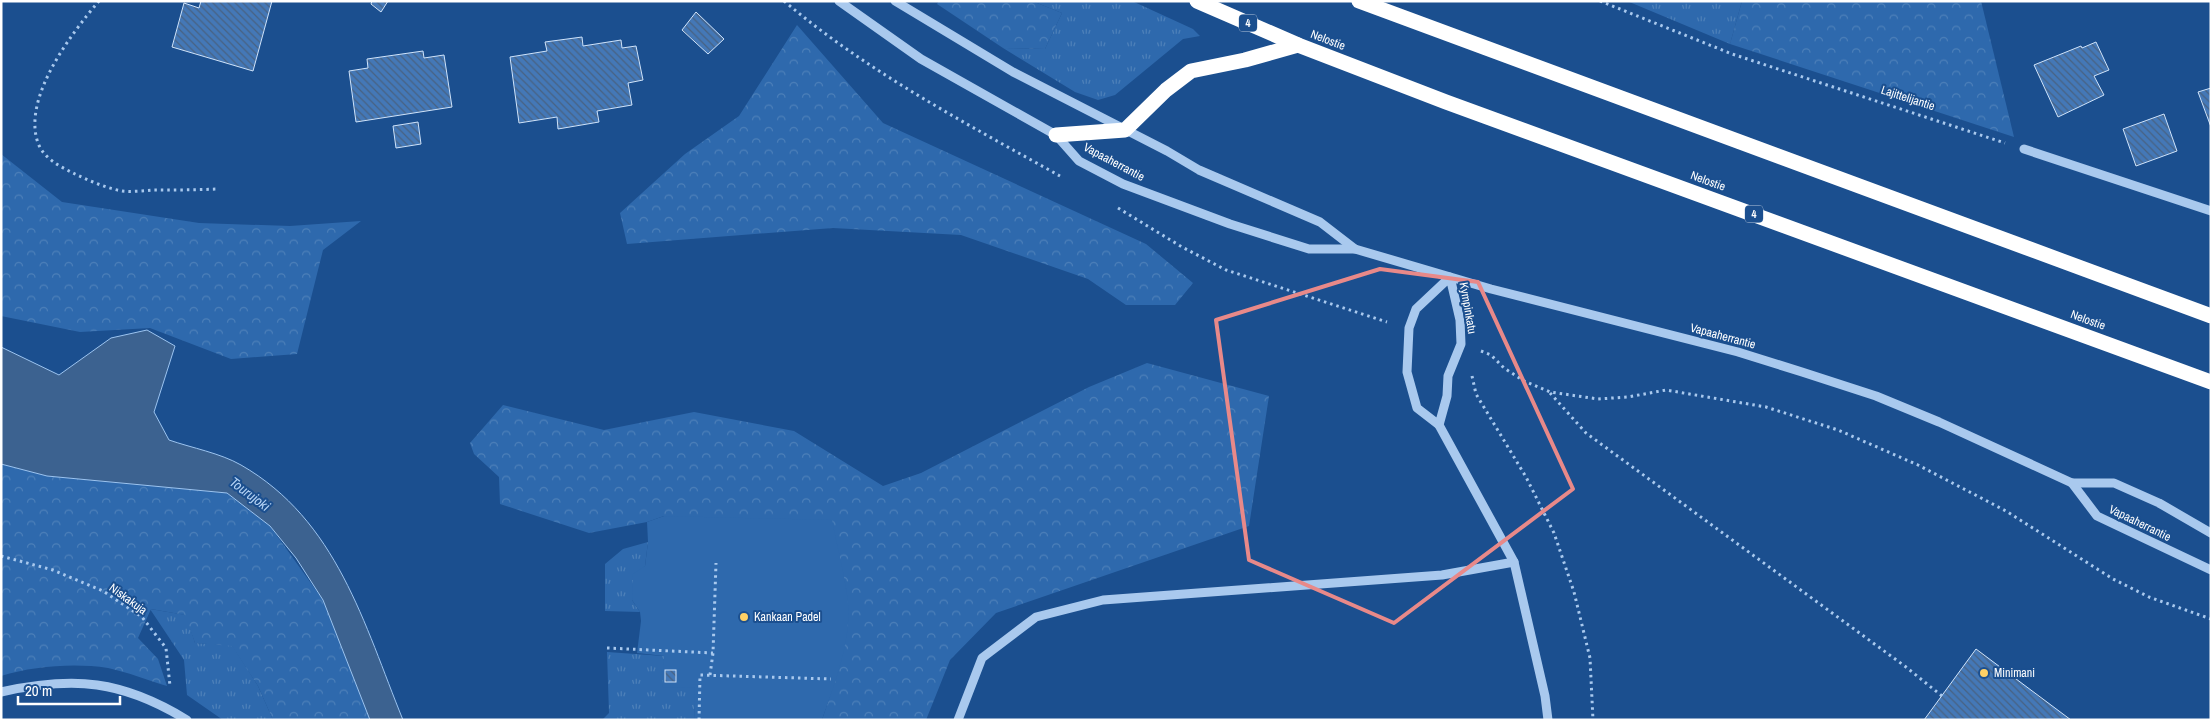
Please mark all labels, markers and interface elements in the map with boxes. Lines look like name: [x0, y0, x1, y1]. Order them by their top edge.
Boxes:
road number: 4: [1239, 14, 1257, 32]
street label: Nelostie: [1308, 26, 1348, 54]
street label: Lajittelijantie: [1879, 82, 1937, 114]
street label: Vapaaherrantie: [1081, 139, 1147, 185]
street label: Nelostie: [1688, 167, 1728, 195]
road number: 4: [1745, 205, 1763, 222]
street label: Kympinkatu: [1456, 281, 1480, 335]
street label: Nelostie: [2068, 306, 2108, 334]
street label: Vapaaherrantie: [1689, 320, 1757, 352]
water label: Tourujoki: [226, 473, 275, 516]
street label: Vapaaherrantie: [2106, 501, 2174, 545]
street label: Niskakuja: [106, 580, 151, 618]
place label: Kankaan Padel: [754, 609, 821, 625]
marker: Kankaan Padel: [738, 611, 750, 623]
place label: Minimani: [1994, 665, 2035, 681]
marker: Minimani: [1978, 667, 1990, 679]
scale bar: [18, 674, 120, 706]
text: 20 m: [25, 680, 52, 701]

